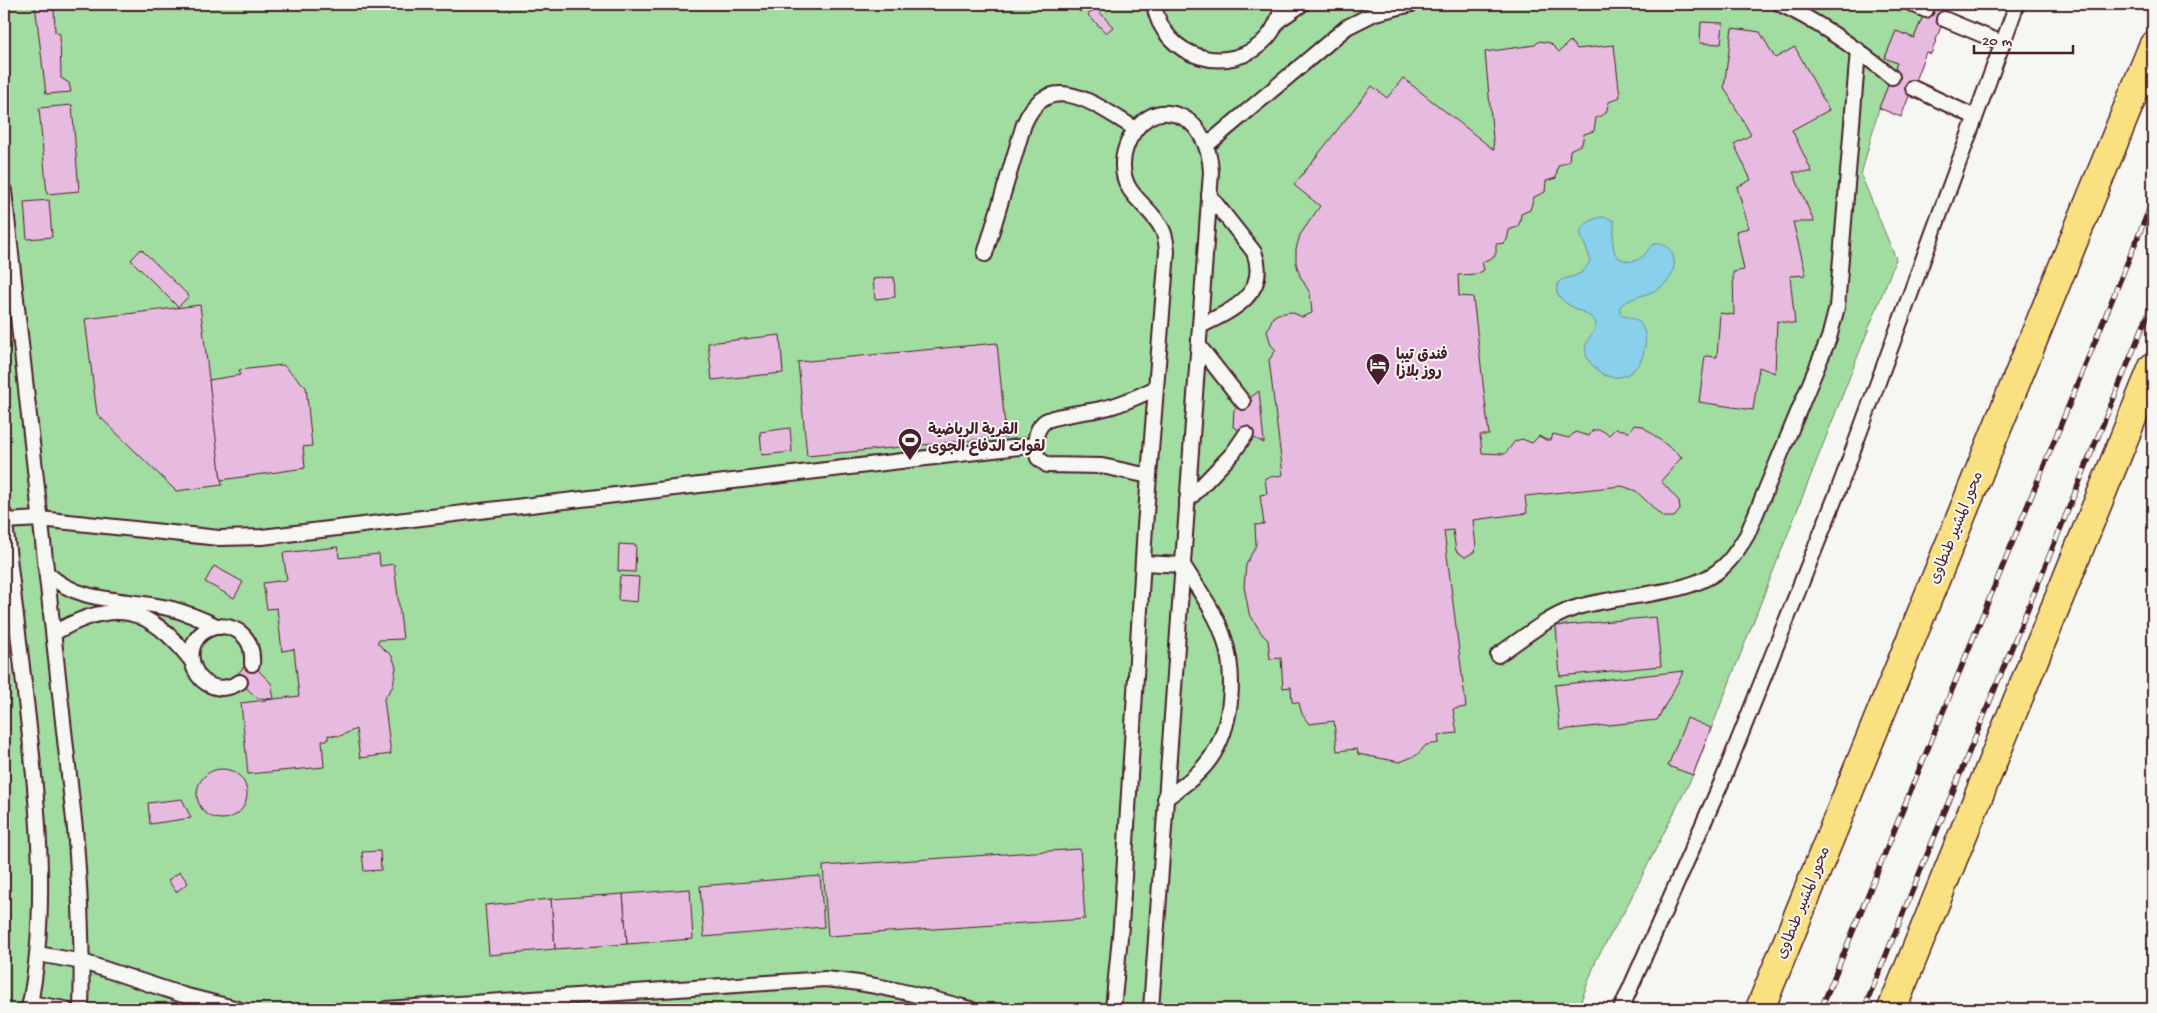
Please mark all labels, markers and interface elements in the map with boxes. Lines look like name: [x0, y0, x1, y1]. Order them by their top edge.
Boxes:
scale bar: [1974, 22, 2073, 54]
text: 20 m: [1982, 33, 2012, 51]
place label: فندق تيبا روز بلازا: [1396, 346, 1448, 382]
hotel icon: فندق تيبا روز بلازا: [1365, 352, 1391, 386]
place label: القرية الرياضية لقوات الدفاع الجوى: [928, 421, 1045, 457]
sports icon: القرية الرياضية لقوات الدفاع الجوى: [897, 427, 923, 461]
street label: محور المشير طنطاوى: [1926, 469, 1988, 587]
street label: محور المشير طنطاوى: [1773, 844, 1835, 962]

